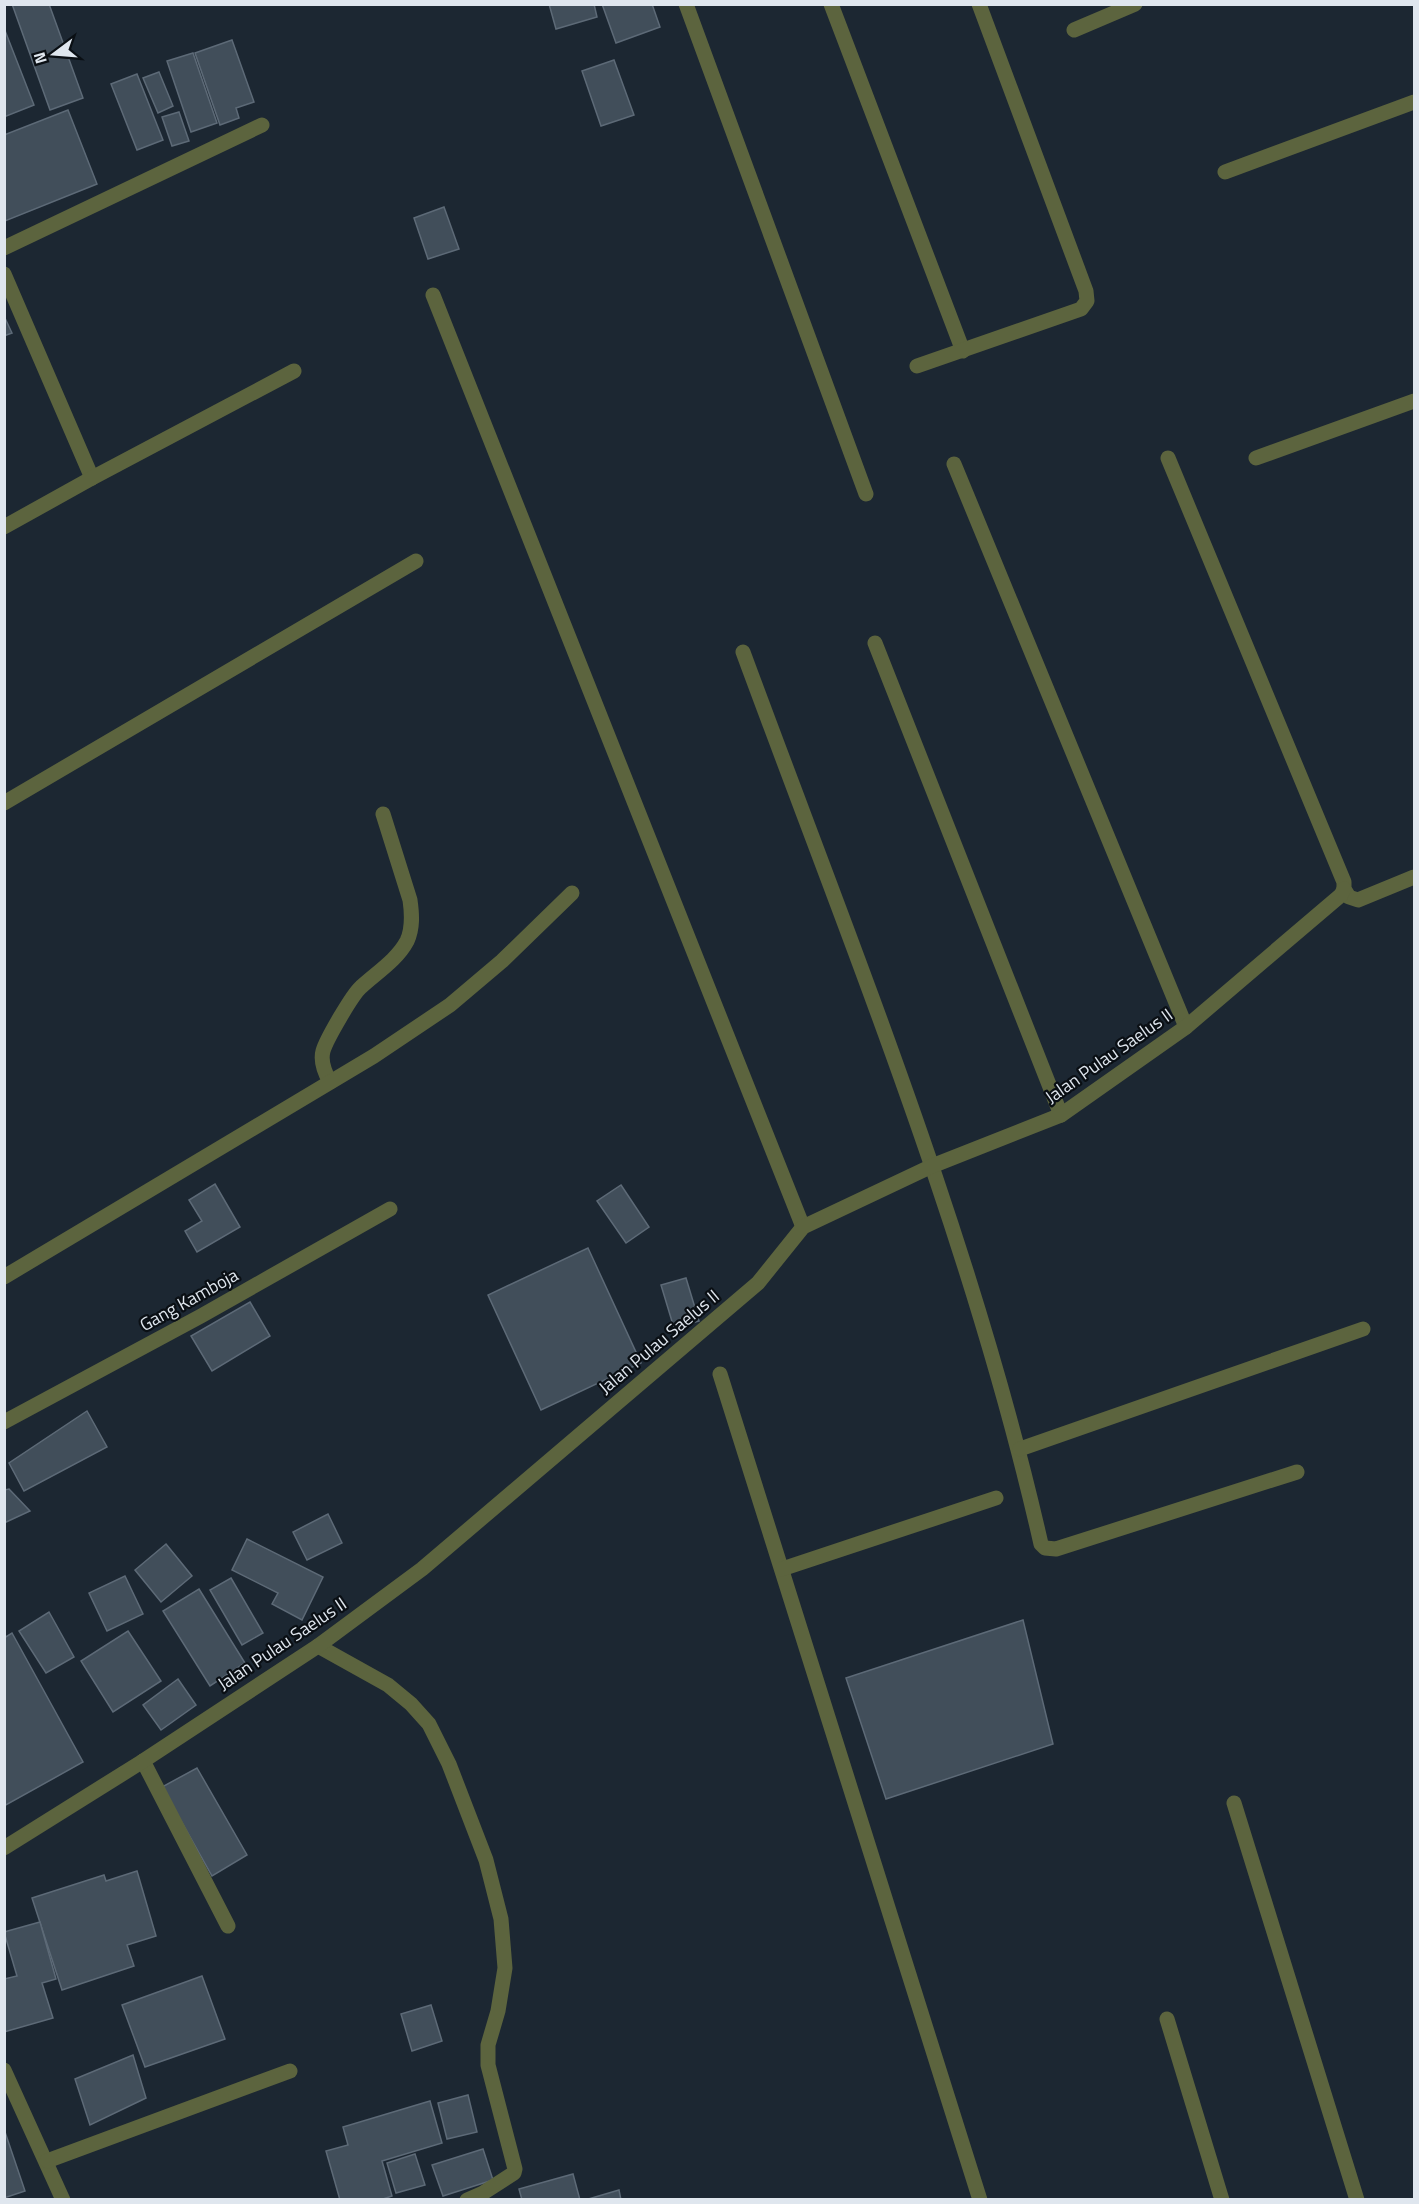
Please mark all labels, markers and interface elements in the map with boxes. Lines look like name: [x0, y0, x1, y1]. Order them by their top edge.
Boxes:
north arrow: [24, 24, 84, 84]
text: N: [27, 49, 53, 67]
street label: Jalan Pulau Saelus II: [1039, 1001, 1178, 1110]
street label: Gang Kamboja: [134, 1261, 243, 1338]
street label: Jalan Pulau Saelus II: [592, 1283, 725, 1400]
street label: Jalan Pulau Saelus II: [212, 1590, 352, 1697]

